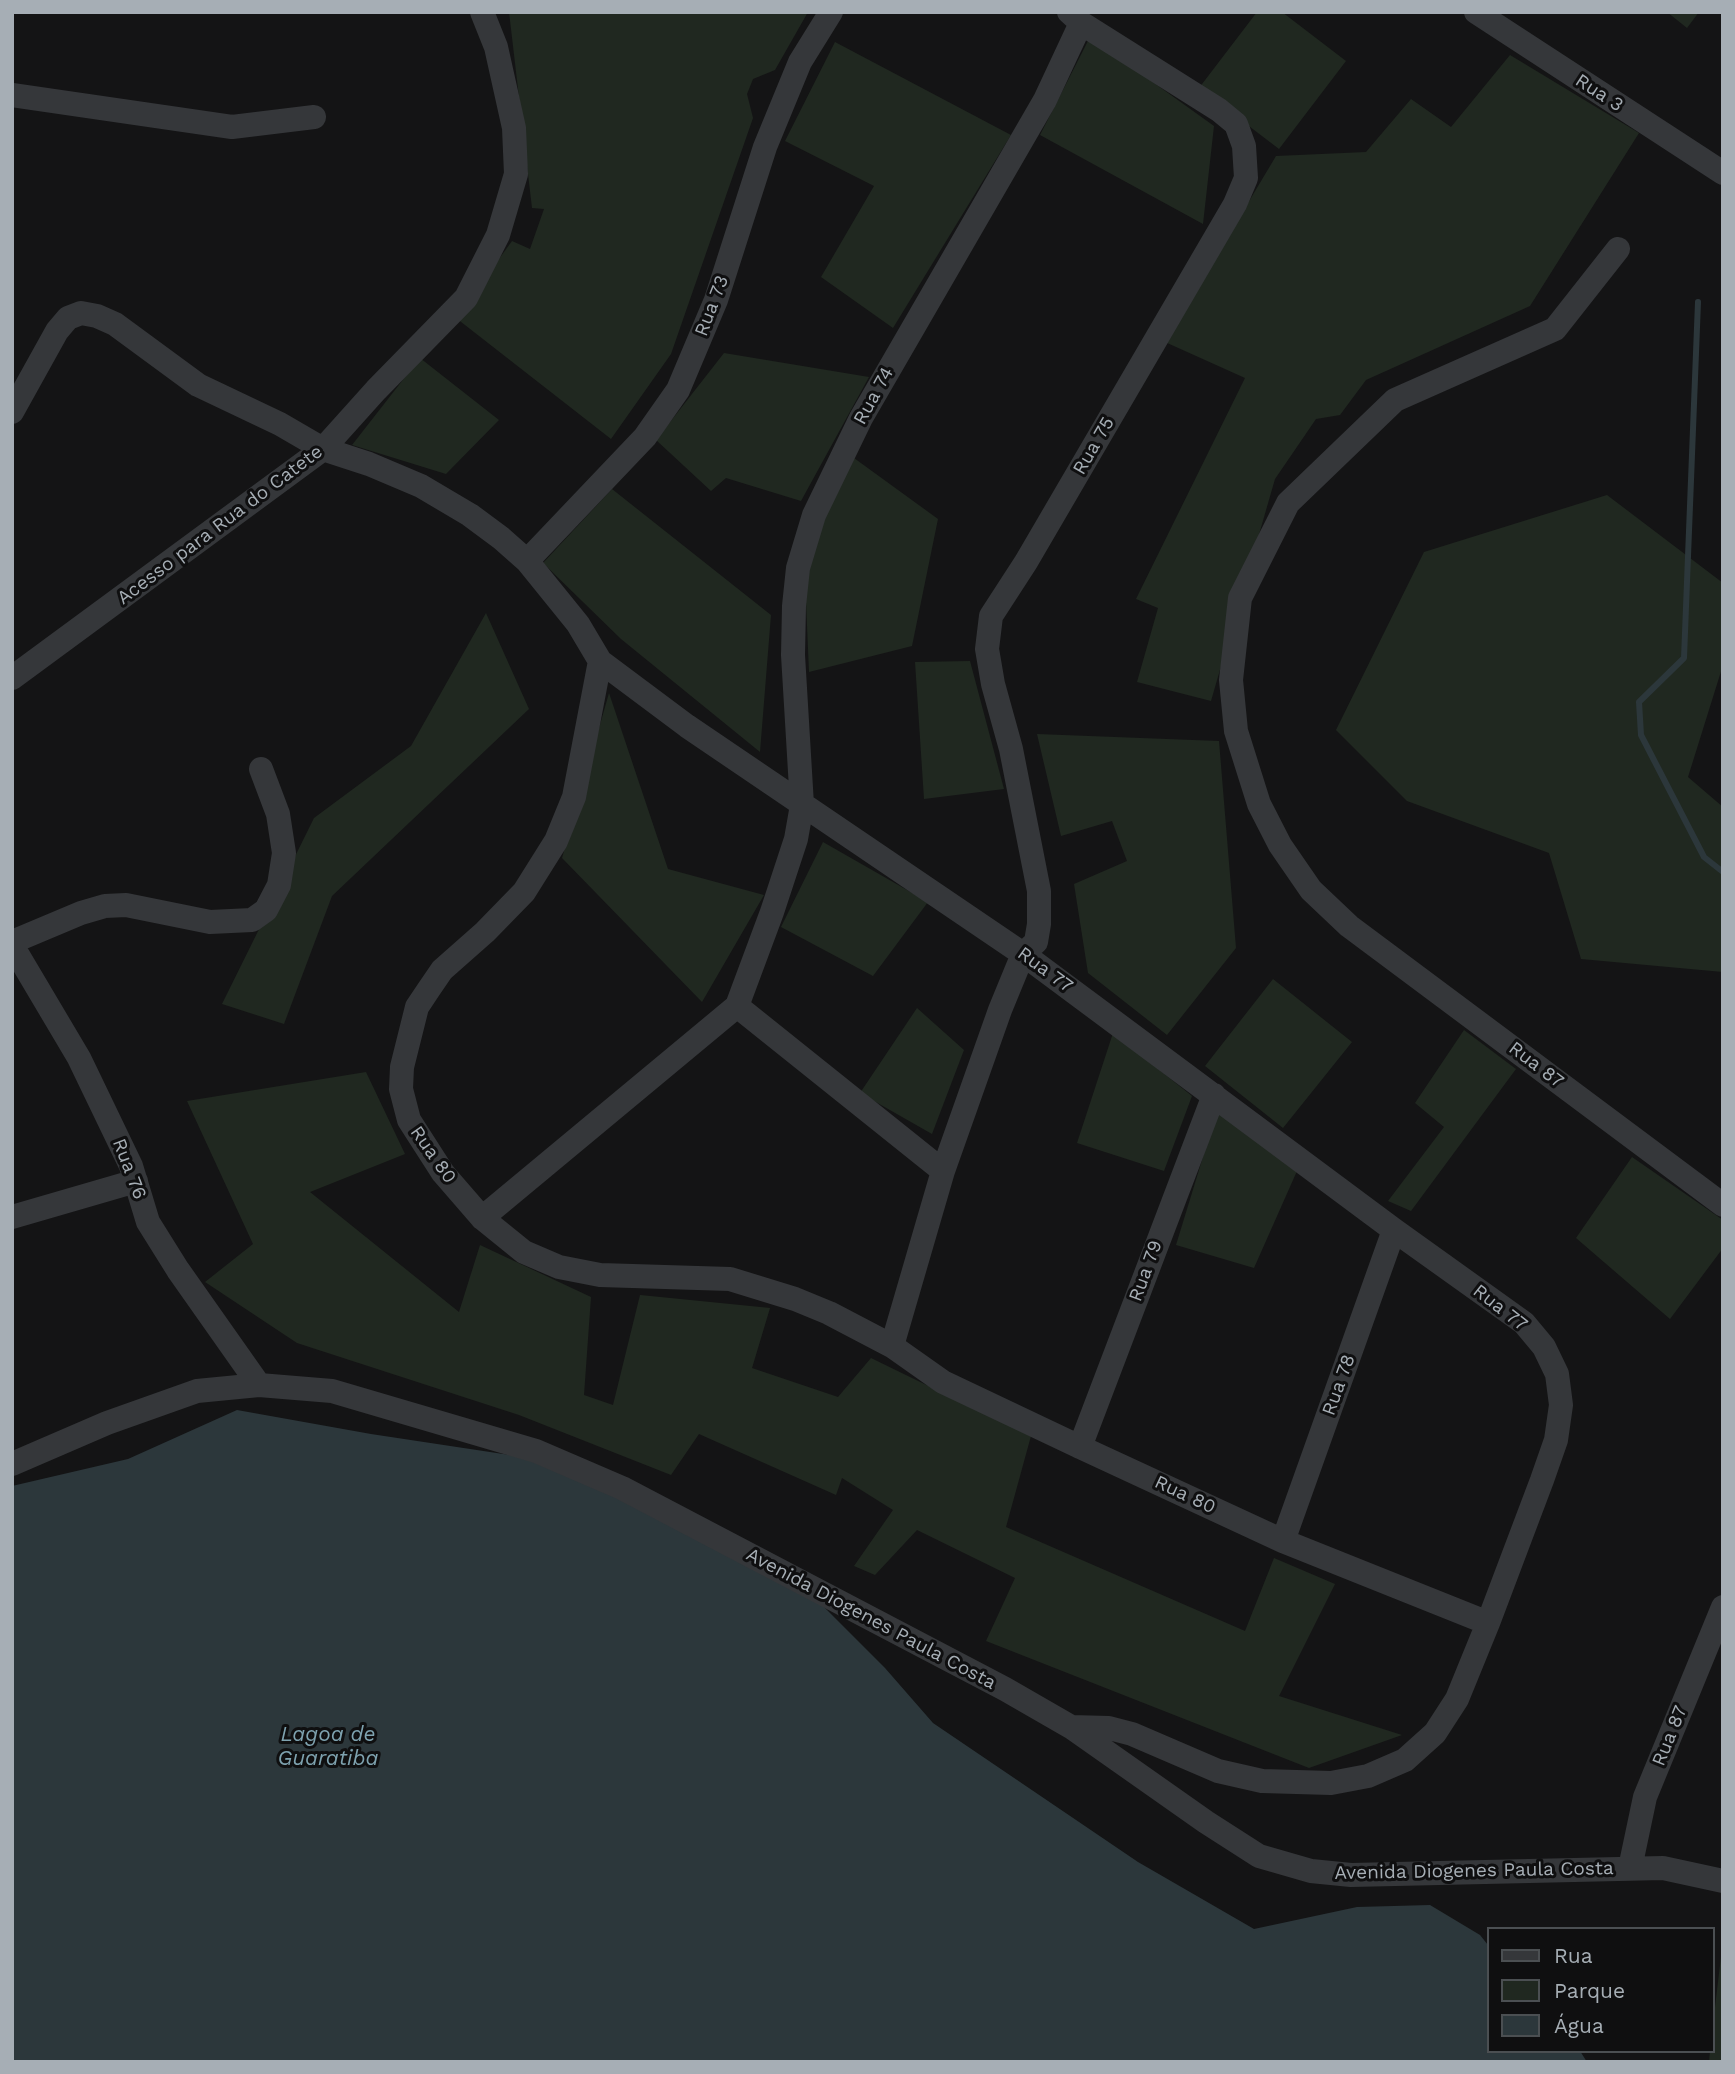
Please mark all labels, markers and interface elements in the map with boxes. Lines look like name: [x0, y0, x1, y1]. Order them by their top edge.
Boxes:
street label: Rua 3: [1571, 69, 1627, 117]
street label: Rua 73: [690, 272, 734, 340]
street label: Rua 74: [849, 363, 899, 429]
street label: Rua 75: [1068, 413, 1120, 479]
street label: Acesso para Rua do Catete: [113, 440, 327, 610]
street label: Rua 77: [1013, 942, 1077, 998]
street label: Rua 87: [1504, 1037, 1568, 1093]
street label: Rua 80: [405, 1122, 461, 1188]
street label: Rua 76: [107, 1135, 151, 1203]
street label: Rua 79: [1124, 1237, 1168, 1305]
street label: Rua 77: [1468, 1280, 1532, 1336]
street label: Rua 78: [1317, 1351, 1361, 1419]
street label: Rua 80: [1151, 1471, 1219, 1519]
street label: Avenida Diogenes Paula Costa: [742, 1543, 1000, 1695]
street label: Rua 87: [1648, 1703, 1692, 1769]
water label: Lagoa de Guaratiba: [278, 1722, 378, 1772]
street label: Avenida Diogenes Paula Costa: [1334, 1857, 1614, 1885]
legend: [1486, 1927, 1714, 2053]
text: Rua: [1554, 1943, 1593, 1968]
text: Parque: [1554, 1978, 1625, 2003]
text: Água: [1554, 2013, 1604, 2038]

